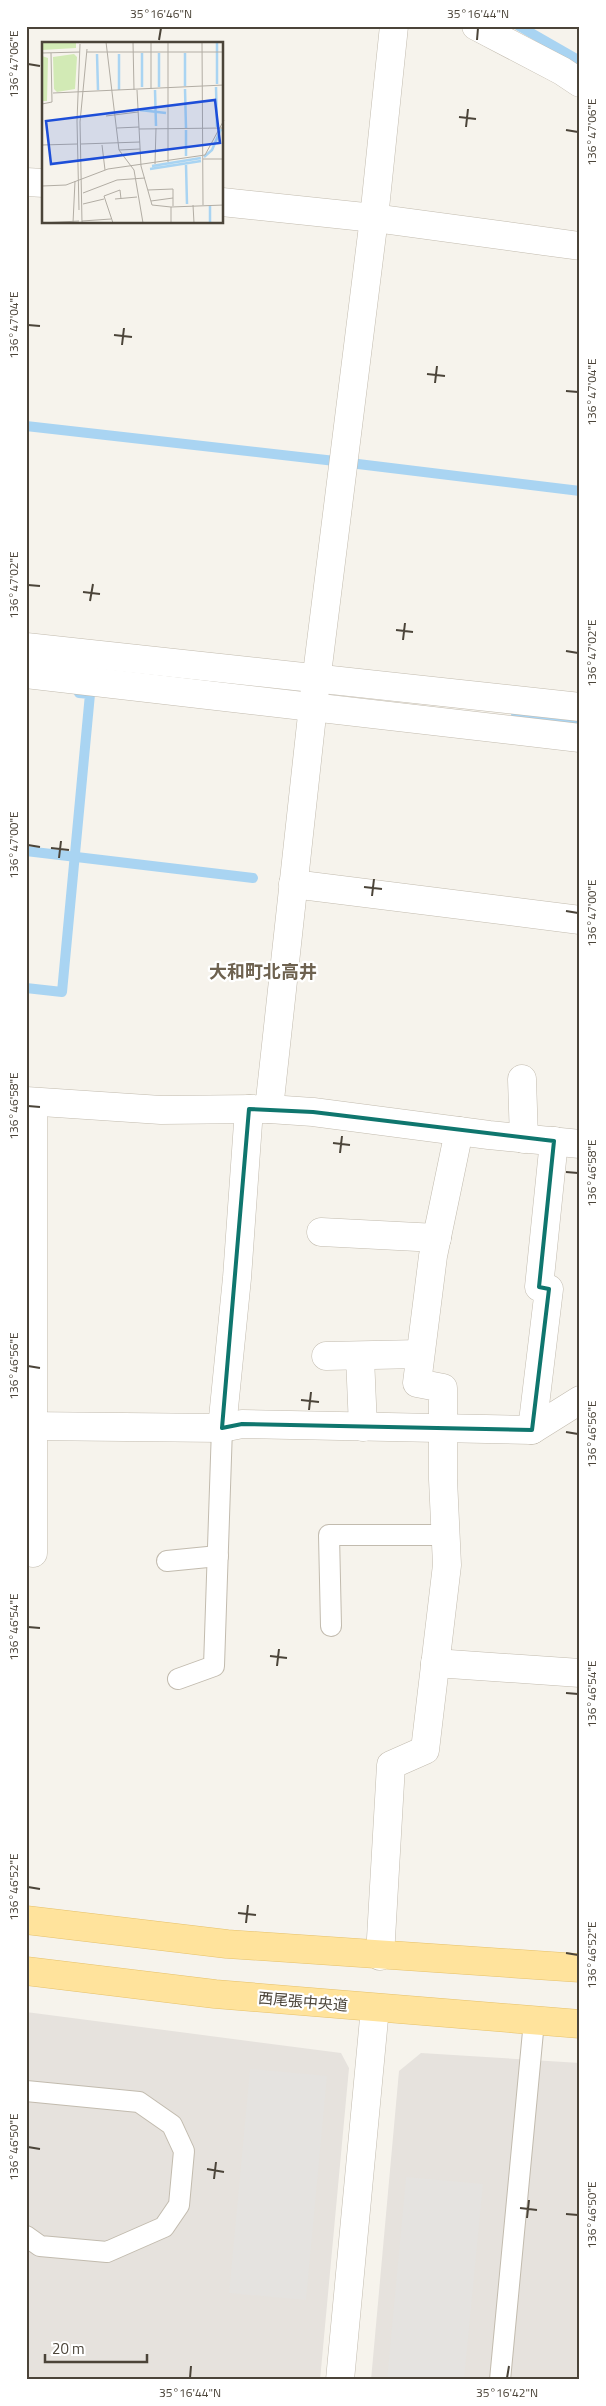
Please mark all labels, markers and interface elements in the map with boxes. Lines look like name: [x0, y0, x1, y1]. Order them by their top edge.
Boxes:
text: 35°16'46"N: [130, 4, 192, 23]
text: 35°16'44"N: [447, 4, 509, 23]
text: 136°47'06"E: [4, 30, 23, 98]
inset map: [42, 42, 224, 224]
text: 136°47'06"E: [582, 98, 601, 166]
text: 136°47'04"E: [4, 291, 23, 359]
text: 136°47'04"E: [582, 358, 601, 426]
text: 136°47'02"E: [4, 551, 23, 619]
text: 136°47'02"E: [582, 619, 601, 687]
text: 136°47'00"E: [4, 811, 23, 879]
text: 136°47'00"E: [582, 879, 601, 947]
district label: 大和町北高井: [209, 958, 317, 985]
text: 136°46'58"E: [4, 1072, 23, 1140]
text: 136°46'58"E: [582, 1139, 601, 1207]
text: 136°46'56"E: [4, 1332, 23, 1400]
text: 136°46'56"E: [582, 1400, 601, 1468]
text: 136°46'54"E: [4, 1593, 23, 1661]
text: 136°46'54"E: [582, 1660, 601, 1728]
text: 136°46'52"E: [4, 1853, 23, 1921]
text: 136°46'52"E: [582, 1921, 601, 1989]
street label: 西尾張中央道: [257, 1986, 349, 2017]
text: 136°46'50"E: [4, 2113, 23, 2181]
text: 136°46'50"E: [582, 2181, 601, 2249]
scale bar: [45, 2331, 148, 2363]
text: 20 m: [52, 2337, 85, 2360]
text: 35°16'44"N: [159, 2383, 221, 2402]
text: 35°16'42"N: [476, 2383, 538, 2402]

